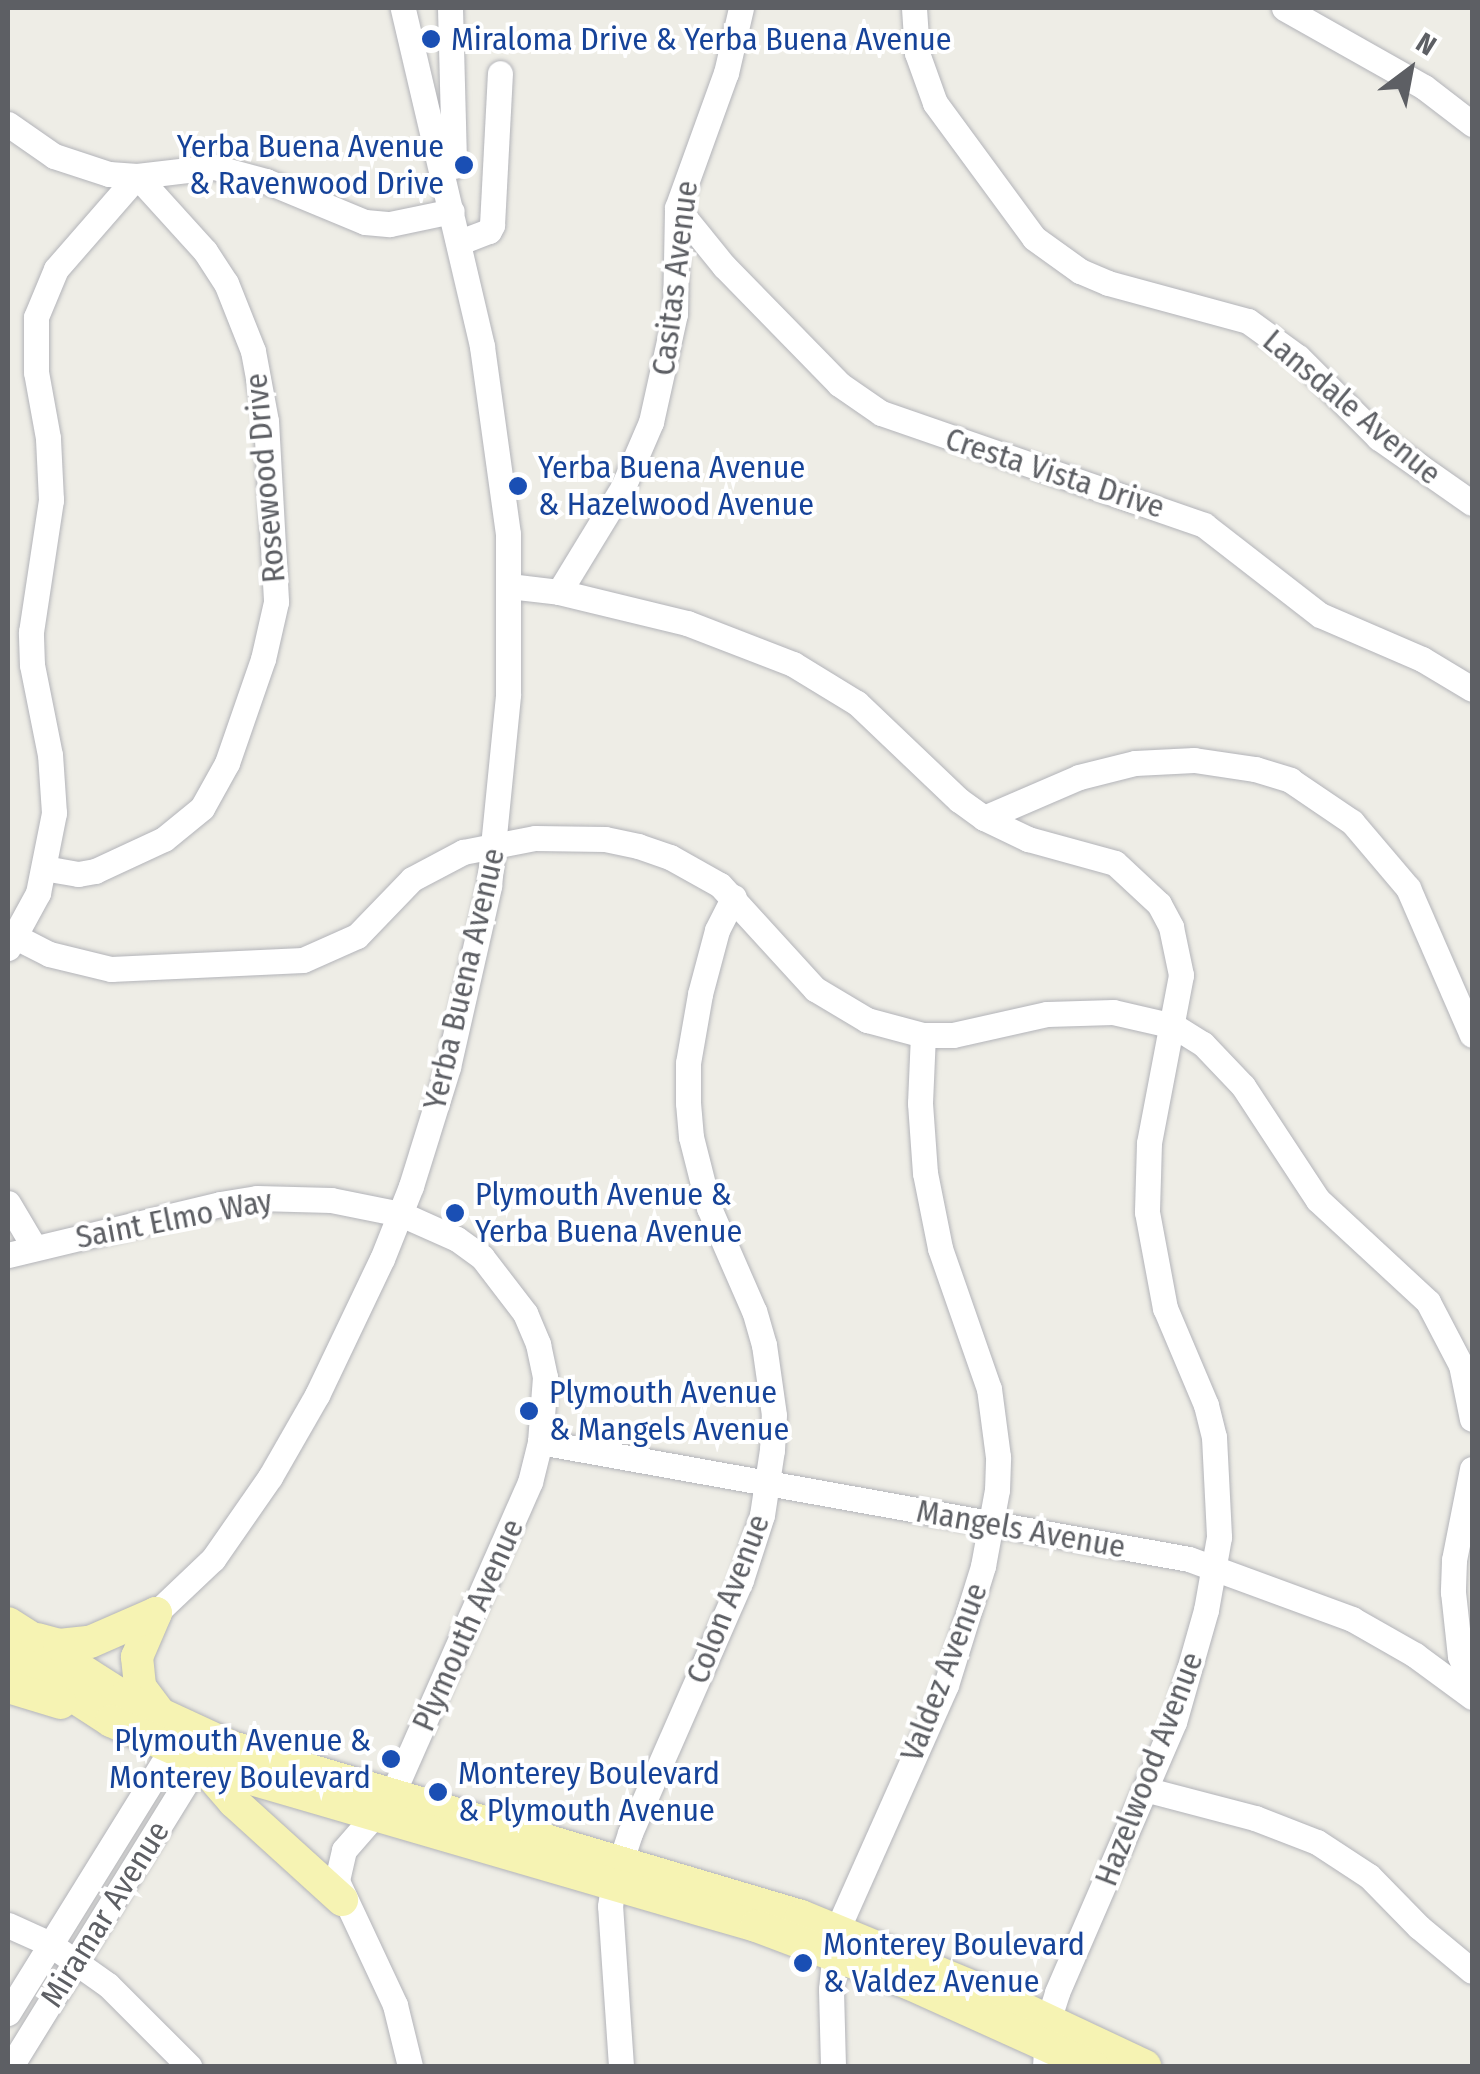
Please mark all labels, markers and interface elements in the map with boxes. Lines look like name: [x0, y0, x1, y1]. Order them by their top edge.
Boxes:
place label: Miraloma Drive & Yerba Buena Avenue: [451, 20, 952, 58]
north arrow: [1360, 20, 1460, 120]
text: N: [1410, 26, 1442, 63]
marker: Miraloma Drive & Yerba Buena Avenue: [420, 28, 442, 50]
place label: Yerba Buena Avenue & Ravenwood Drive: [177, 128, 444, 203]
marker: Yerba Buena Avenue & Ravenwood Drive: [453, 154, 475, 176]
street label: Casitas Avenue: [644, 178, 706, 378]
street label: Lansdale Avenue: [1255, 321, 1449, 493]
street label: Rosewood Drive: [237, 372, 293, 584]
street label: Cresta Vista Drive: [941, 419, 1169, 527]
place label: Yerba Buena Avenue & Hazelwood Avenue: [538, 449, 814, 524]
marker: Yerba Buena Avenue & Hazelwood Avenue: [507, 475, 529, 497]
street label: Yerba Buena Avenue: [415, 844, 513, 1114]
place label: Plymouth Avenue & Yerba Buena Avenue: [475, 1176, 742, 1251]
street label: Saint Elmo Way: [73, 1181, 275, 1257]
marker: Plymouth Avenue & Yerba Buena Avenue: [444, 1202, 466, 1224]
place label: Plymouth Avenue & Mangels Avenue: [549, 1374, 789, 1449]
marker: Plymouth Avenue & Mangels Avenue: [518, 1400, 540, 1422]
street label: Mangels Avenue: [914, 1492, 1128, 1566]
street label: Colon Avenue: [678, 1509, 778, 1689]
street label: Plymouth Avenue: [404, 1513, 532, 1737]
street label: Valdez Avenue: [892, 1577, 996, 1767]
street label: Hazelwood Avenue: [1087, 1647, 1211, 1891]
place label: Plymouth Avenue & Monterey Boulevard: [109, 1722, 371, 1797]
marker: Plymouth Avenue & Monterey Boulevard: [380, 1748, 402, 1770]
place label: Monterey Boulevard & Plymouth Avenue: [458, 1755, 720, 1830]
marker: Monterey Boulevard & Plymouth Avenue: [427, 1781, 449, 1803]
street label: Miramar Avenue: [33, 1814, 177, 2014]
place label: Monterey Boulevard & Valdez Avenue: [823, 1926, 1085, 2001]
marker: Monterey Boulevard & Valdez Avenue: [792, 1952, 814, 1974]

